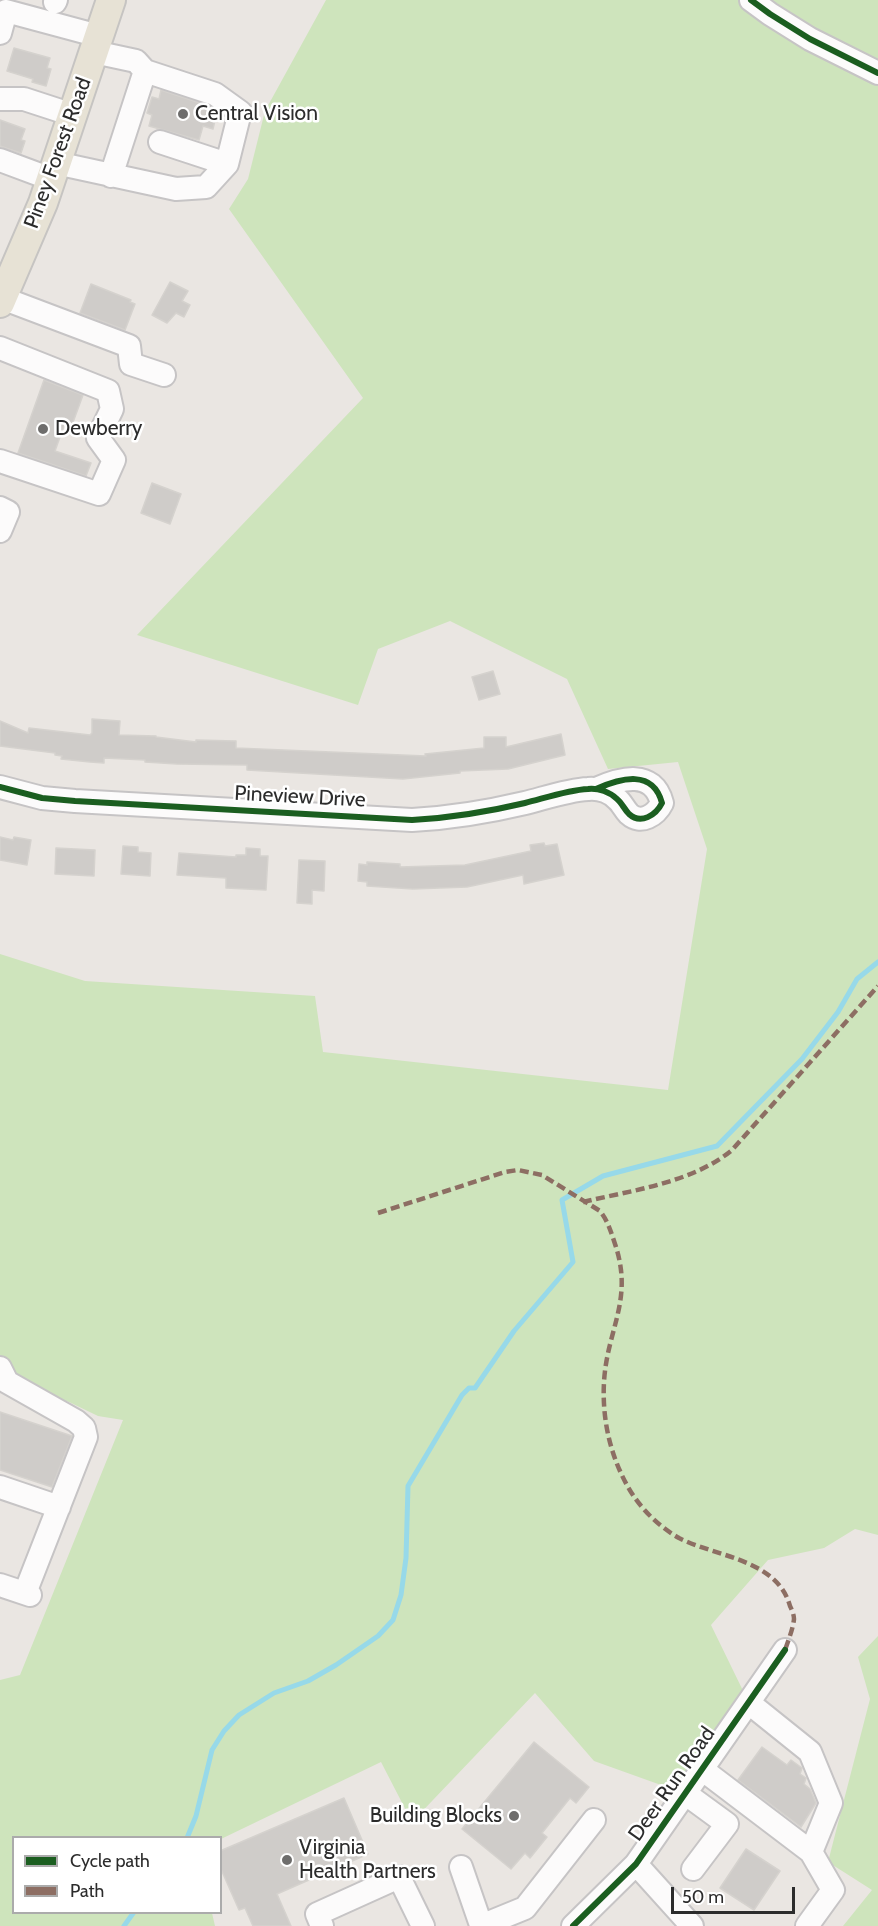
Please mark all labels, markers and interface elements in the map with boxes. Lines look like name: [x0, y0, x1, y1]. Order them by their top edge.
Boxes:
street label: Piney Forest Road: [19, 74, 97, 232]
place label: Central Vision: [195, 101, 318, 127]
marker: Central Vision: [176, 107, 190, 121]
place label: Dewberry: [55, 416, 142, 442]
marker: Dewberry: [36, 422, 50, 436]
street label: Pineview Drive: [234, 781, 366, 813]
street label: Deer Run Road: [623, 1722, 721, 1846]
place label: Building Blocks: [370, 1803, 502, 1829]
marker: Building Blocks: [507, 1809, 521, 1823]
place label: Virginia Health Partners: [299, 1835, 436, 1885]
legend: [12, 1836, 222, 1914]
text: Cycle path: [70, 1850, 150, 1872]
marker: Virginia Health Partners: [280, 1853, 294, 1867]
scale bar: [674, 1875, 798, 1913]
text: Path: [70, 1880, 104, 1902]
text: 50 m: [682, 1886, 724, 1908]

